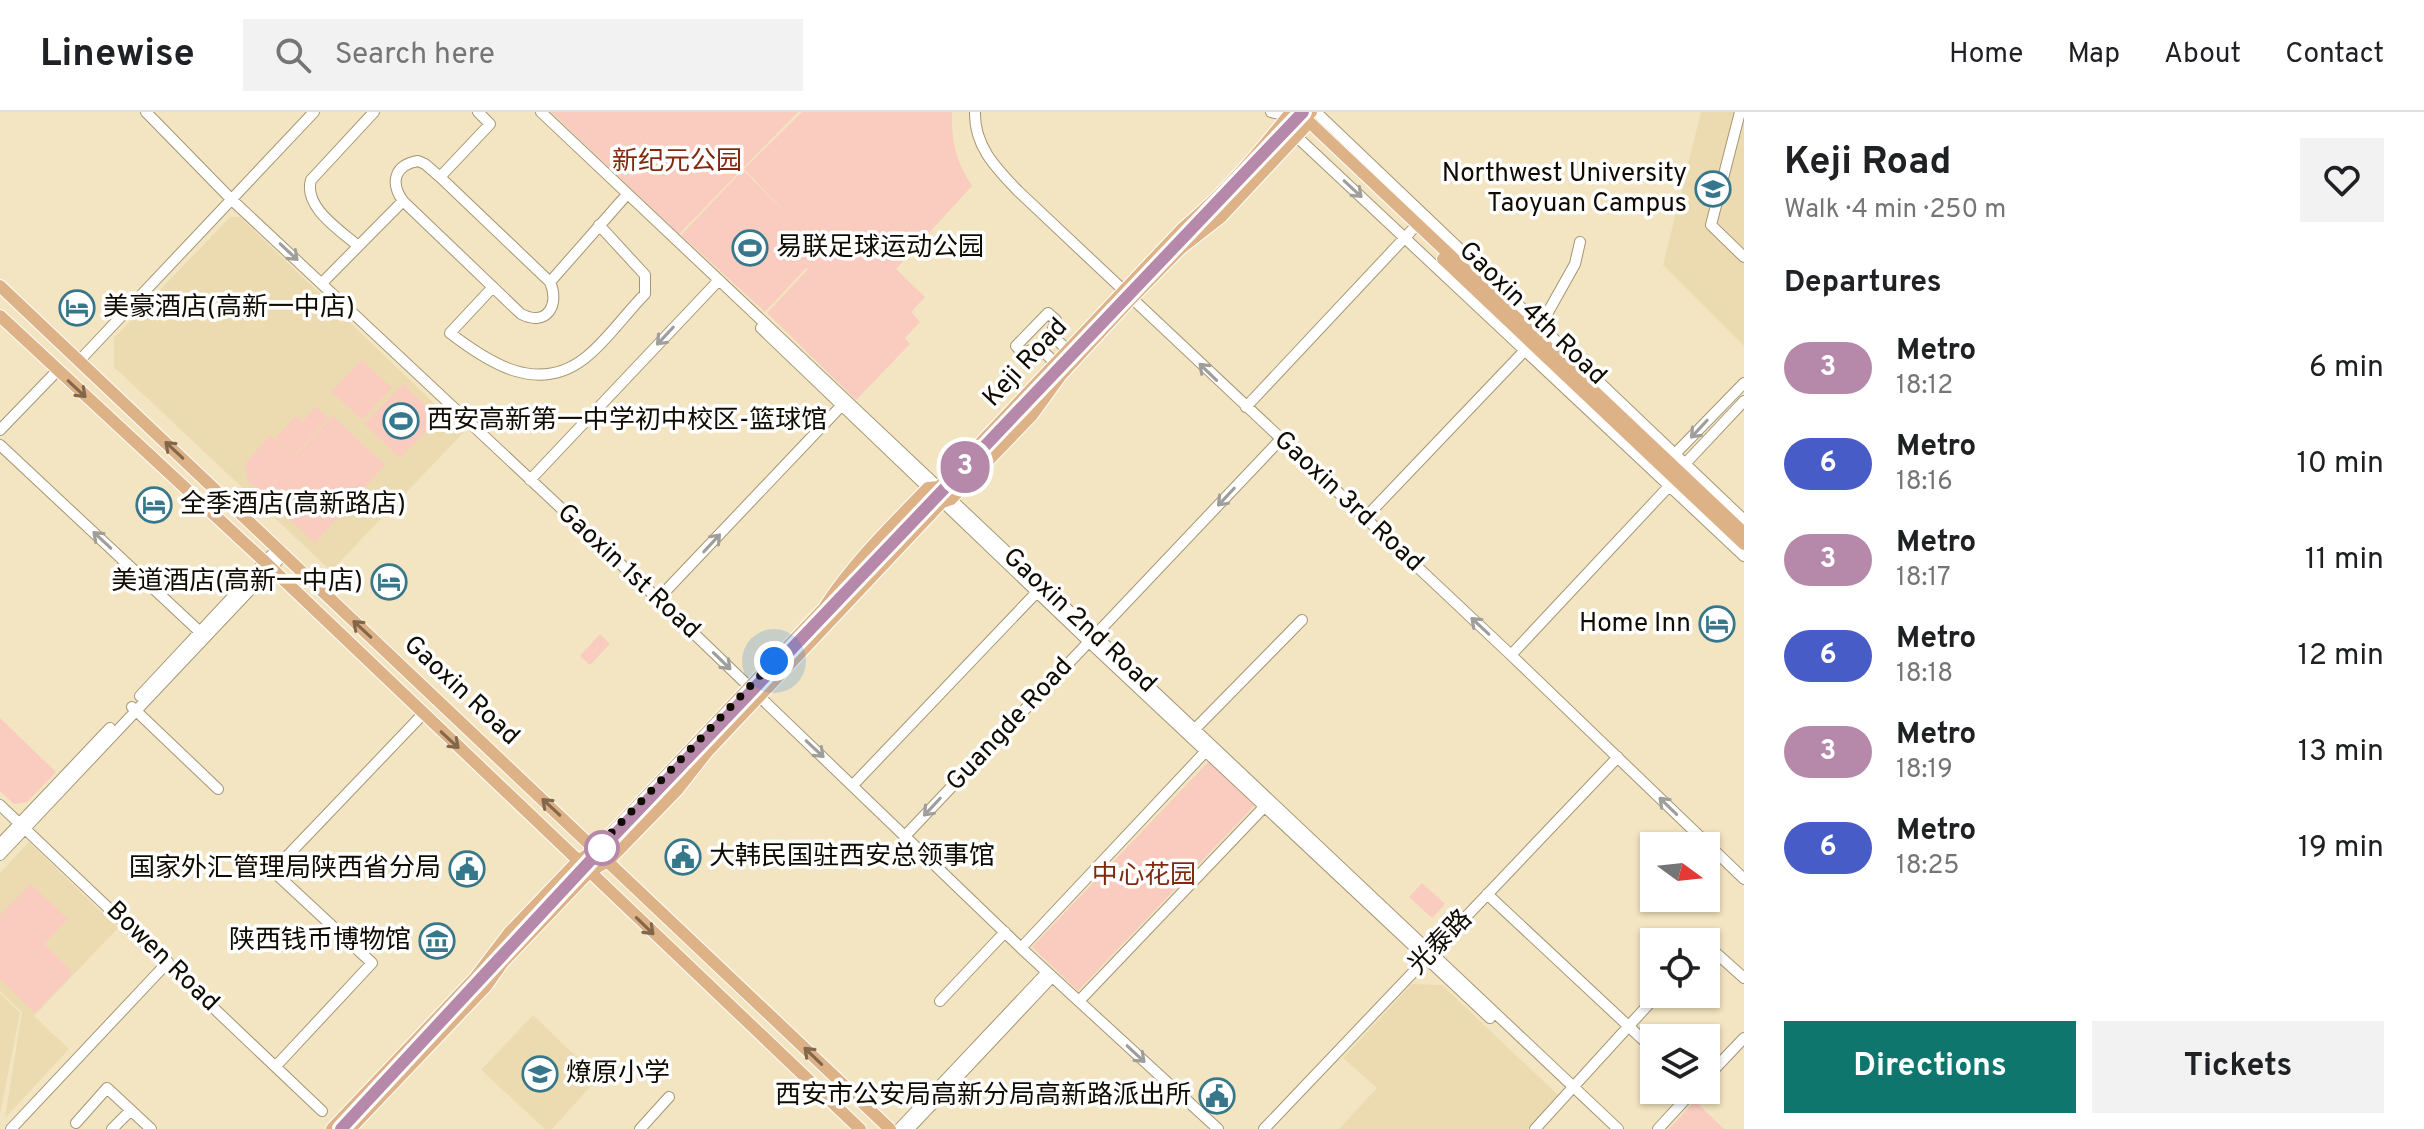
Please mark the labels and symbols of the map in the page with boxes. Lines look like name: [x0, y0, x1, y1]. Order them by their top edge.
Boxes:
park label: 新纪元公园: [612, 146, 742, 179]
place label: Northwest University Taoyuan Campus: [1442, 158, 1687, 221]
school or university icon: Northwest University Taoyuan Campus: [1694, 170, 1732, 208]
one-way arrow: [1343, 180, 1363, 199]
sports icon: 易联足球运动公园: [731, 229, 769, 267]
place label: 易联足球运动公园: [776, 232, 984, 265]
street label: Gaoxin 4th Road: [1451, 235, 1613, 393]
one-way arrow: [278, 243, 298, 261]
hotel icon: 美豪酒店(高新一中店): [58, 289, 96, 327]
place label: 美豪酒店(高新一中店): [103, 292, 355, 325]
street label: Keji Road: [976, 312, 1076, 414]
one-way arrow: [656, 326, 675, 346]
one-way arrow: [1199, 363, 1219, 381]
one-way arrow: [67, 379, 87, 397]
sports icon: 西安高新第一中学初中校区-篮球馆: [382, 402, 420, 440]
place label: 西安高新第一中学初中校区-篮球馆: [427, 405, 827, 438]
one-way arrow: [1689, 419, 1708, 439]
street label: Gaoxin 3rd Road: [1266, 424, 1430, 580]
one-way arrow: [165, 441, 184, 460]
line badge: 3: [939, 441, 991, 493]
hotel icon: 全季酒店(高新路店): [135, 486, 173, 524]
one-way arrow: [1218, 486, 1236, 506]
place label: 全季酒店(高新路店): [180, 489, 406, 522]
street label: Gaoxin 1st Road: [549, 497, 707, 647]
one-way arrow: [92, 531, 112, 550]
one-way arrow: [702, 534, 721, 553]
street label: Gaoxin 2nd Road: [995, 541, 1163, 701]
hotel icon: 美道酒店(高新一中店): [370, 563, 408, 601]
place label: 美道酒店(高新一中店): [111, 566, 363, 599]
hotel icon: Home Inn: [1698, 605, 1736, 643]
place label: Home Inn: [1579, 608, 1691, 641]
one-way arrow: [1470, 616, 1490, 635]
one-way arrow: [353, 620, 373, 639]
street label: Gaoxin Road: [396, 629, 526, 753]
your location: [754, 641, 794, 681]
one-way arrow: [712, 651, 731, 670]
street label: Guangde Road: [940, 651, 1080, 799]
one-way arrow: [440, 730, 460, 749]
one-way arrow: [805, 740, 825, 759]
one-way arrow: [1658, 796, 1678, 815]
one-way arrow: [924, 797, 942, 817]
one-way arrow: [542, 799, 562, 817]
unlabelled marker: [585, 831, 619, 865]
north arrow: [1640, 832, 1720, 912]
public building icon: 大韩民国驻西安总领事馆: [664, 838, 702, 876]
place label: 大韩民国驻西安总领事馆: [709, 841, 995, 874]
public building icon: 国家外汇管理局陕西省分局: [448, 850, 486, 888]
place label: 国家外汇管理局陕西省分局: [129, 853, 441, 886]
park label: 中心花园: [1092, 860, 1196, 893]
street label: Bowen Road: [98, 895, 226, 1019]
street label: 光泰路: [1402, 903, 1480, 983]
one-way arrow: [635, 916, 655, 935]
museum icon: 陕西钱币博物馆: [418, 922, 456, 960]
place label: 陕西钱币博物馆: [229, 925, 411, 958]
one-way arrow: [1126, 1045, 1146, 1064]
one-way arrow: [804, 1047, 823, 1066]
school or university icon: 燎原小学: [521, 1055, 559, 1093]
place label: 燎原小学: [566, 1058, 670, 1091]
public building icon: 西安市公安局高新分局高新路派出所: [1198, 1077, 1236, 1115]
place label: 西安市公安局高新分局高新路派出所: [775, 1080, 1191, 1113]

